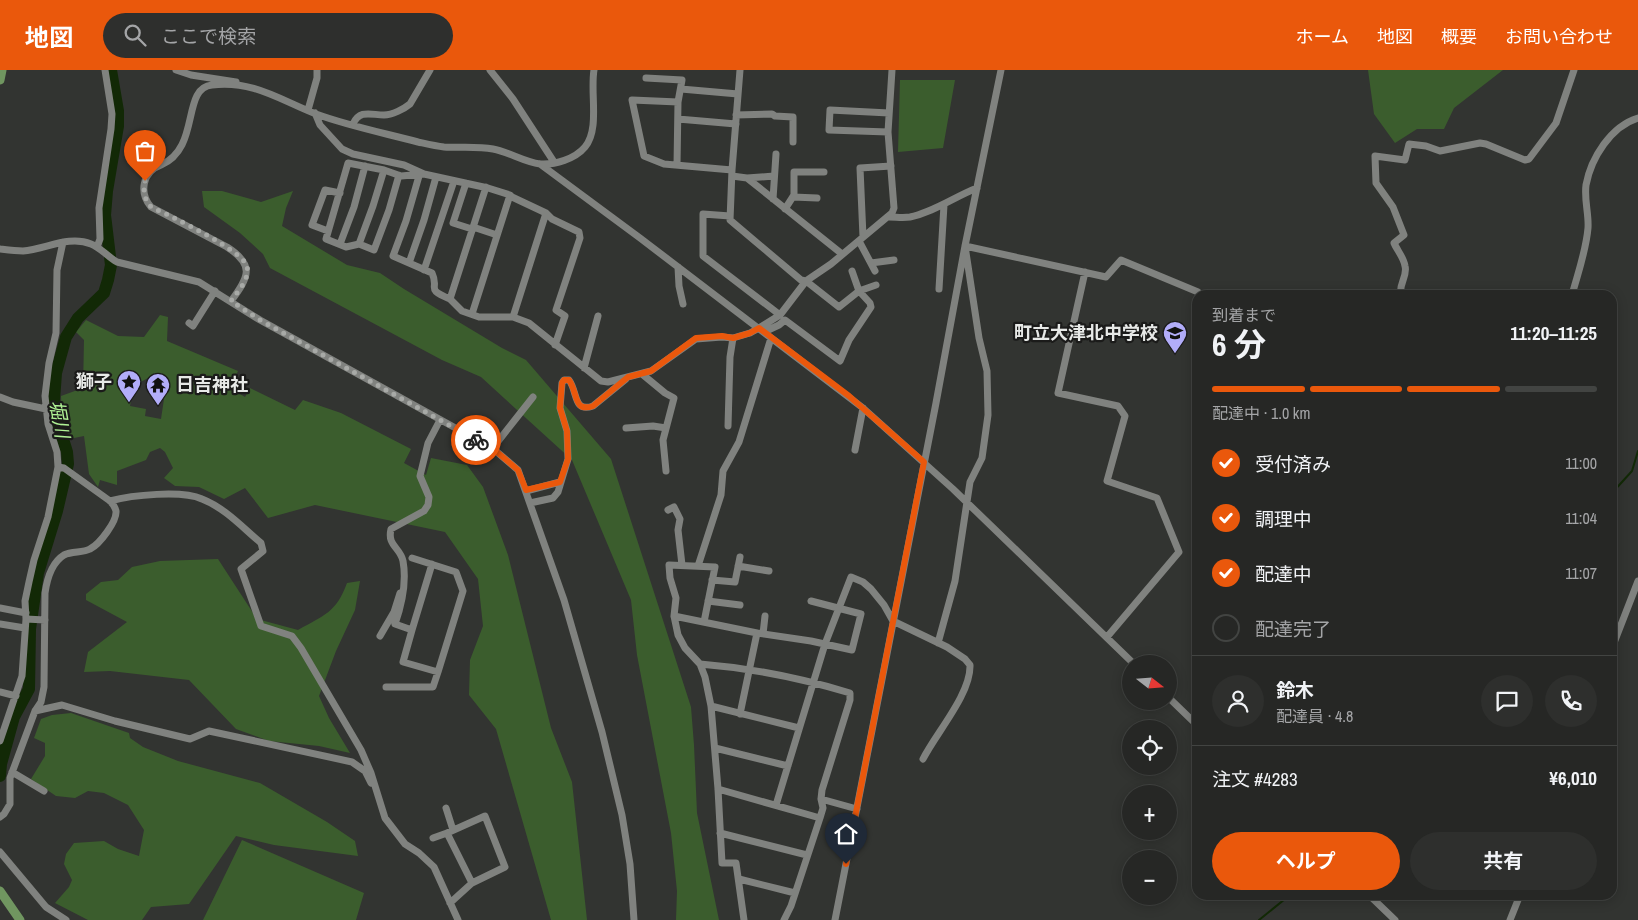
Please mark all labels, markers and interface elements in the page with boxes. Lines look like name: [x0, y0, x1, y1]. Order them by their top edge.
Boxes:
search box: [103, 13, 453, 58]
text: 地図: [25, 21, 73, 53]
icon: search: [121, 21, 149, 49]
text: ここで検索: [161, 23, 256, 49]
text: ホーム: [1296, 24, 1349, 49]
text: 地図: [1377, 24, 1413, 49]
text: 概要: [1441, 24, 1477, 49]
text: お問い合わせ: [1505, 24, 1613, 49]
pin: [124, 130, 166, 181]
icon: bag: [131, 137, 159, 165]
text: 到着まで: [1212, 304, 1276, 326]
place label: 町立大津北中学校: [1014, 320, 1158, 345]
school or university icon: 町立大津北中学校: [1162, 320, 1188, 354]
text: 11:20–11:25: [1510, 320, 1597, 346]
text: 6 分: [1212, 323, 1266, 366]
place label: 獅子: [76, 369, 112, 394]
place icon: 獅子: [116, 369, 142, 403]
temple icon: 日吉神社: [145, 372, 171, 406]
place label: 日吉神社: [176, 372, 248, 397]
water label: 堀川: [44, 398, 76, 442]
text: 配達中 · 1.0 km: [1212, 402, 1310, 424]
courier: [451, 415, 501, 465]
icon: bike: [462, 426, 490, 454]
icon: check: [1212, 449, 1240, 477]
text: 受付済み: [1255, 451, 1331, 477]
text: 11:00: [1565, 452, 1597, 474]
icon: check: [1212, 504, 1240, 532]
text: 調理中: [1255, 506, 1312, 532]
text: 11:04: [1565, 507, 1597, 529]
icon: check: [1212, 559, 1240, 587]
text: 配達中: [1255, 561, 1312, 587]
text: 11:07: [1565, 562, 1597, 584]
text: 配達完了: [1255, 616, 1331, 642]
north arrow: [1122, 655, 1178, 710]
map controls: [1122, 655, 1177, 905]
button: person: [1212, 675, 1264, 727]
button: chat: [1481, 675, 1533, 727]
button: phone: [1545, 675, 1597, 727]
text: 鈴木: [1276, 677, 1314, 703]
text: 配達員 · 4.8: [1276, 705, 1353, 727]
button: locate: [1122, 720, 1177, 775]
text: ¥6,010: [1549, 765, 1597, 791]
text: 注文 #4283: [1212, 766, 1298, 792]
button: +: [1122, 785, 1177, 840]
pin: [825, 813, 867, 864]
icon: home: [832, 820, 860, 848]
button: ヘルプ: [1212, 832, 1400, 890]
button: 共有: [1410, 832, 1597, 890]
button: −: [1122, 850, 1177, 905]

